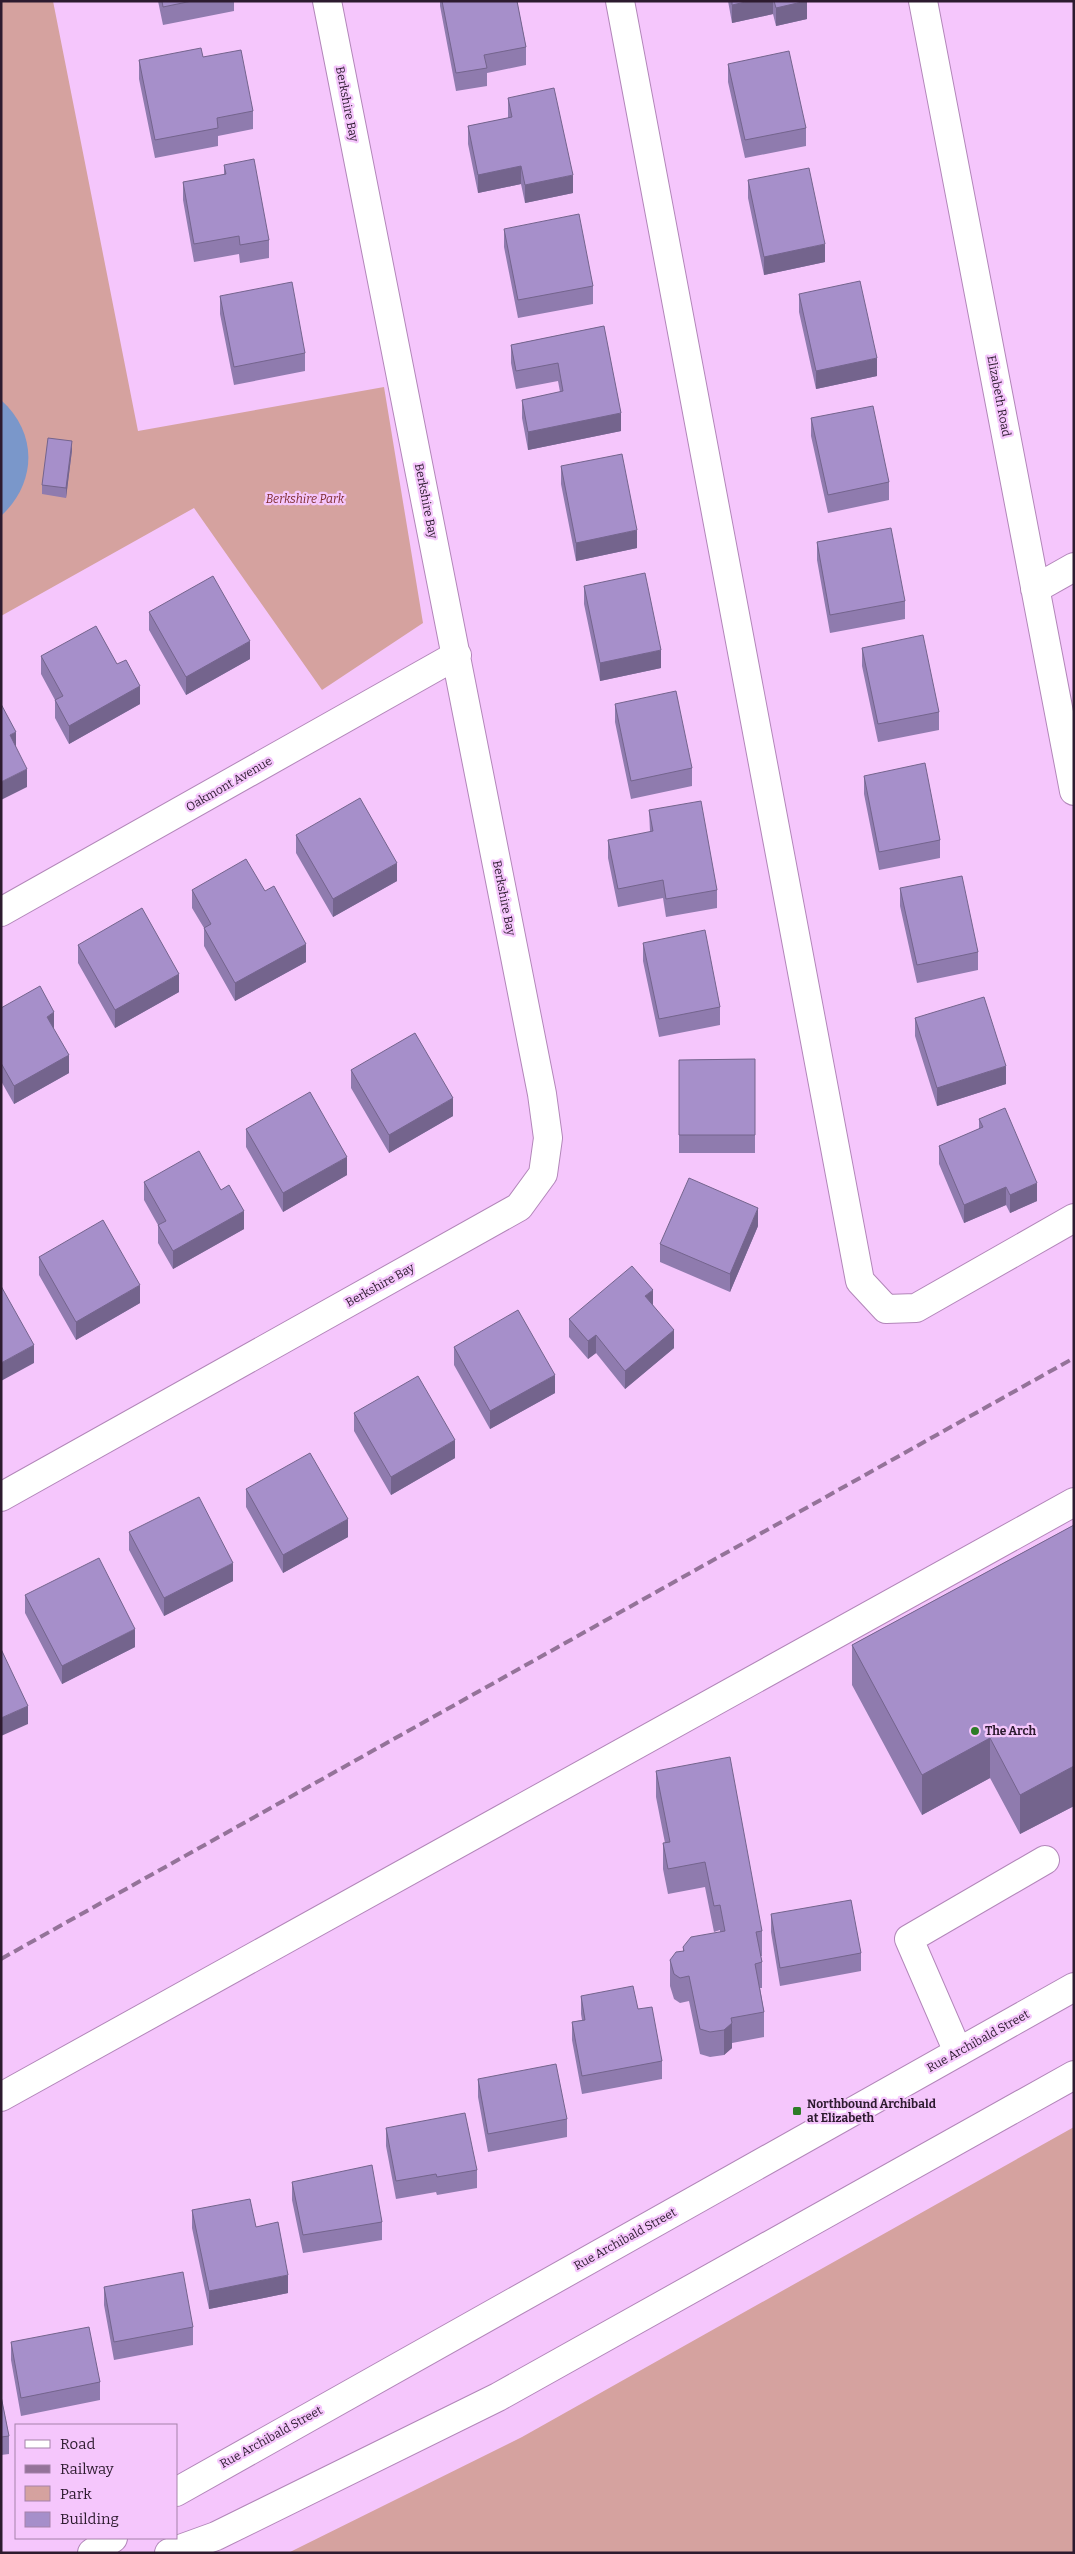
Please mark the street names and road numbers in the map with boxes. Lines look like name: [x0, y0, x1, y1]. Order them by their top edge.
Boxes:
street label: Berkshire Bay: [333, 65, 361, 144]
street label: Elizabeth Road: [984, 354, 1014, 438]
street label: Berkshire Bay: [412, 462, 440, 541]
street label: Oakmont Avenue: [184, 754, 274, 814]
street label: Berkshire Bay: [490, 859, 518, 938]
street label: Berkshire Bay: [343, 1260, 417, 1310]
street label: Rue Archibald Street: [924, 2007, 1032, 2075]
street label: Rue Archibald Street: [571, 2205, 679, 2273]
street label: Rue Archibald Street: [217, 2403, 325, 2471]

